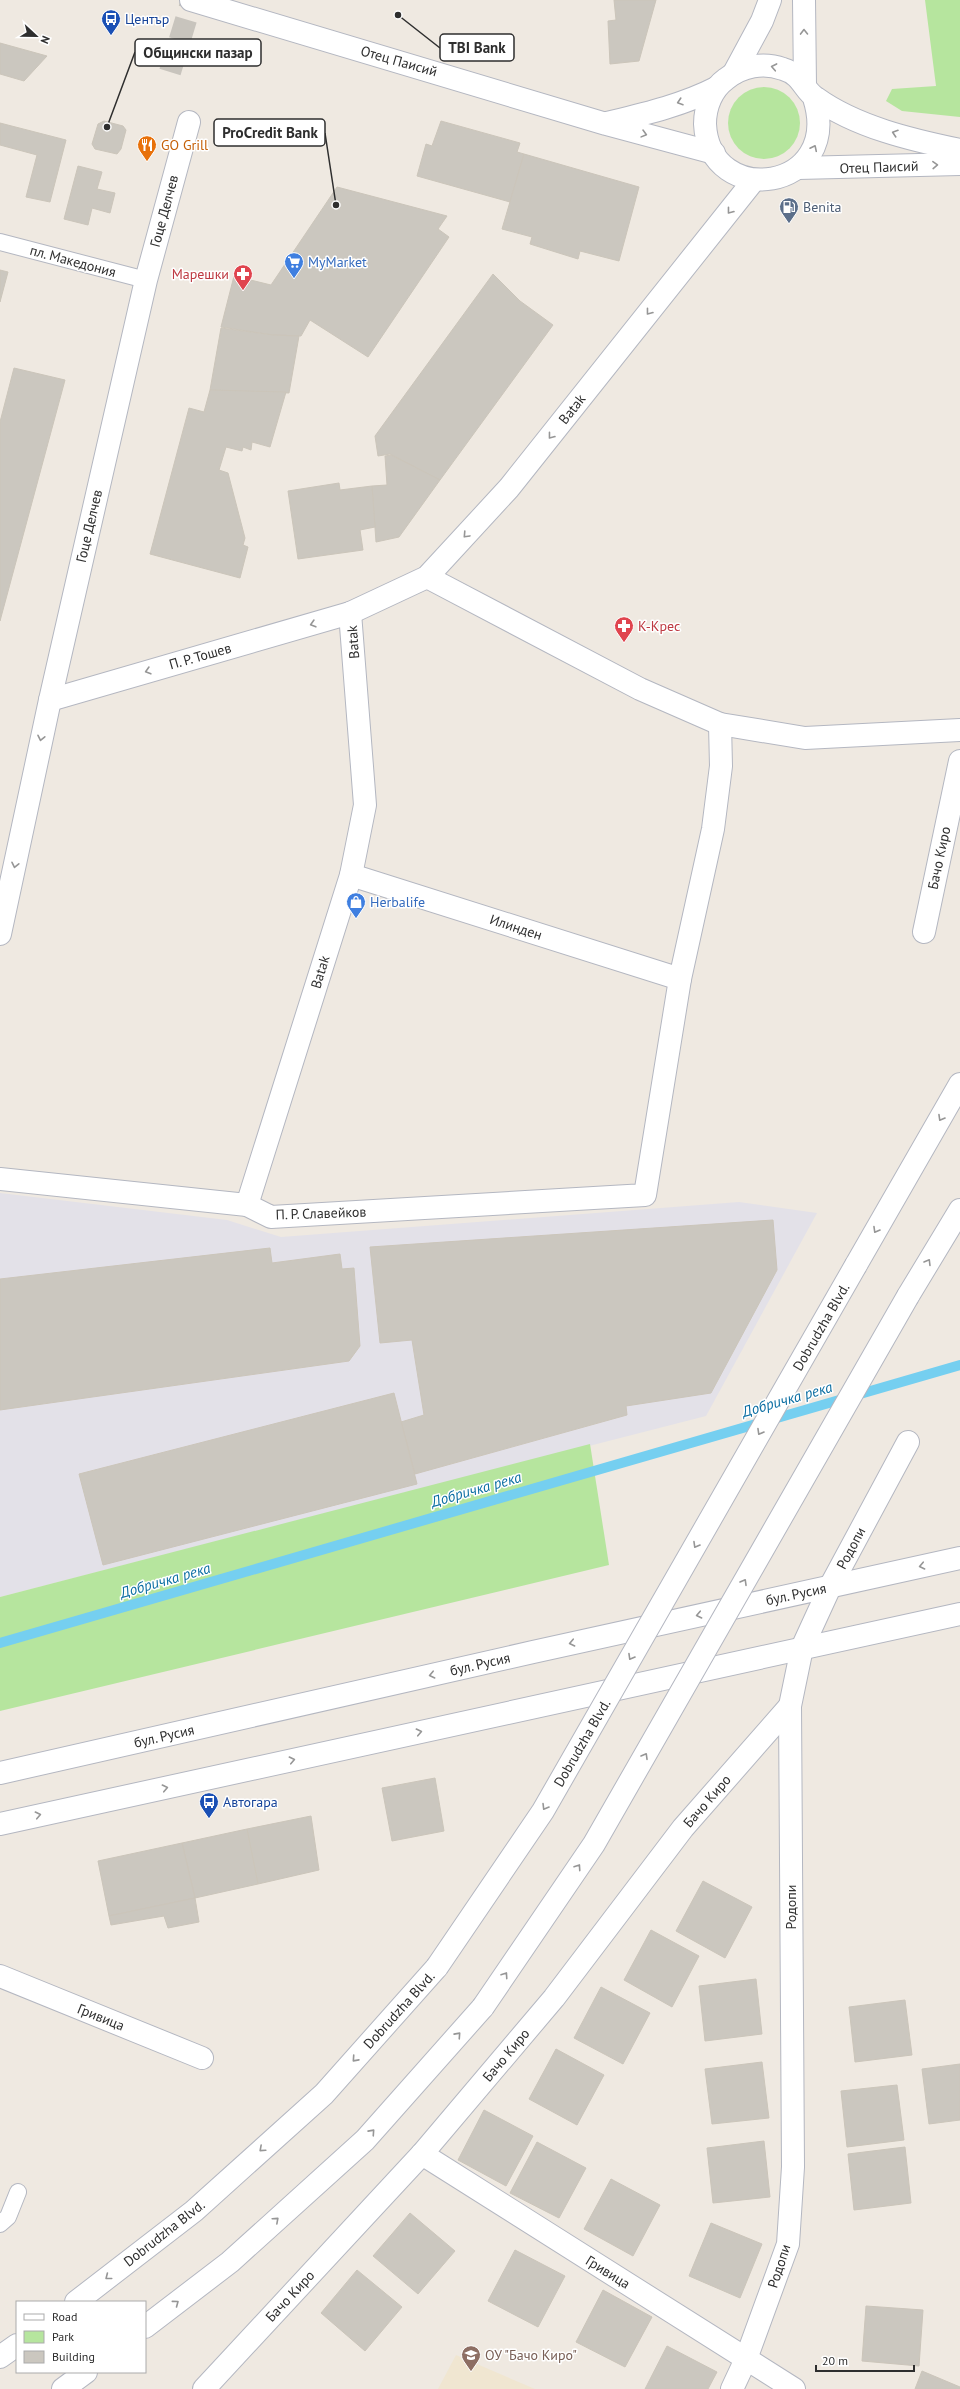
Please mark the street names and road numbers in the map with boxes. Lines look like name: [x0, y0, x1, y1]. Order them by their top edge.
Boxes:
street label: Отец Паисий: [359, 41, 439, 81]
street label: Отец Паисий: [839, 157, 919, 177]
street label: Гоце Делчев: [146, 173, 182, 249]
street label: пл. Македония: [28, 241, 118, 281]
street label: Batak: [555, 390, 590, 428]
street label: Гоце Делчев: [72, 488, 106, 564]
street label: Batak: [343, 624, 363, 659]
street label: П. Р. Тошев: [167, 639, 233, 673]
street label: Бачо Киро: [924, 825, 954, 891]
street label: Илинден: [488, 910, 544, 944]
street label: Batak: [306, 953, 334, 991]
street label: П. Р. Славейков: [275, 1202, 367, 1224]
street label: Dobrudzha Blvd.: [789, 1280, 853, 1374]
street label: Родопи: [832, 1524, 870, 1572]
street label: бул. Русия: [764, 1579, 828, 1609]
street label: бул. Русия: [448, 1648, 512, 1680]
street label: Dobrudzha Blvd.: [550, 1696, 614, 1790]
street label: бул. Русия: [132, 1720, 196, 1752]
street label: Бачо Киро: [679, 1771, 735, 1831]
street label: Родопи: [782, 1885, 800, 1929]
street label: Dobrudzha Blvd.: [359, 1967, 439, 2053]
street label: Гривица: [75, 1999, 127, 2035]
street label: Бачо Киро: [479, 2025, 533, 2085]
street label: Dobrudzha Blvd.: [120, 2196, 208, 2270]
street label: Родопи: [763, 2242, 795, 2290]
street label: Гривица: [582, 2251, 634, 2293]
street label: Бачо Киро: [262, 2266, 318, 2326]

